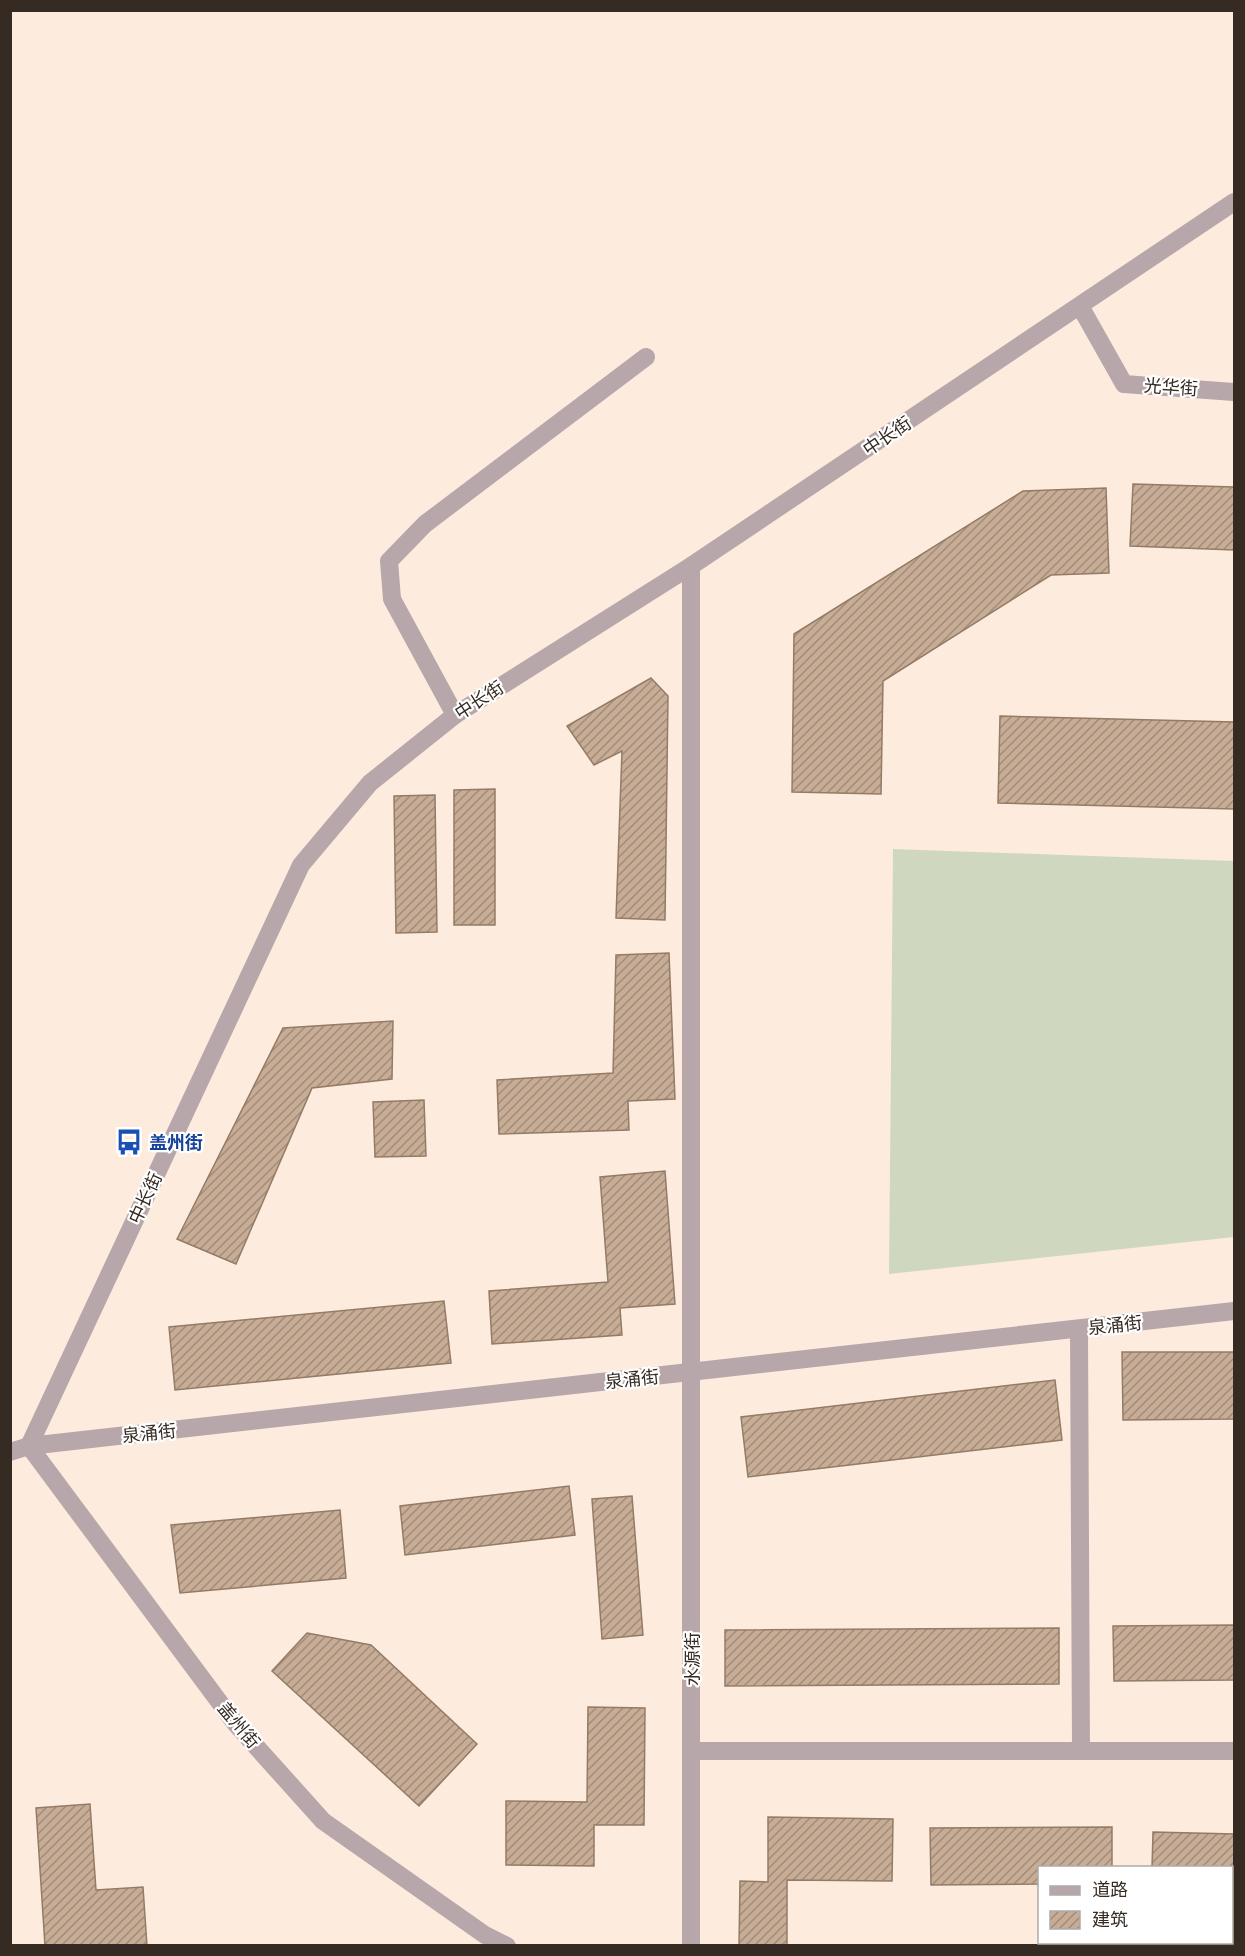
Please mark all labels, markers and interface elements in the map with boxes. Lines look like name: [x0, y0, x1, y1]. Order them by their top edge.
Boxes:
street label: 光华街: [1143, 373, 1199, 401]
street label: 中长街: [858, 411, 916, 461]
street label: 中长街: [450, 675, 508, 725]
bus stop icon: 盖州街: [114, 1127, 144, 1157]
place label: 盖州街: [149, 1130, 203, 1155]
street label: 中长街: [122, 1168, 168, 1228]
street label: 泉涌街: [1087, 1310, 1143, 1340]
street label: 泉涌街: [604, 1364, 660, 1394]
street label: 泉涌街: [121, 1418, 177, 1448]
street label: 水源街: [680, 1632, 705, 1686]
street label: 盖州街: [212, 1696, 266, 1754]
legend: [1038, 1866, 1233, 1944]
text: 道路: [1092, 1877, 1128, 1902]
text: 建筑: [1092, 1907, 1128, 1932]

